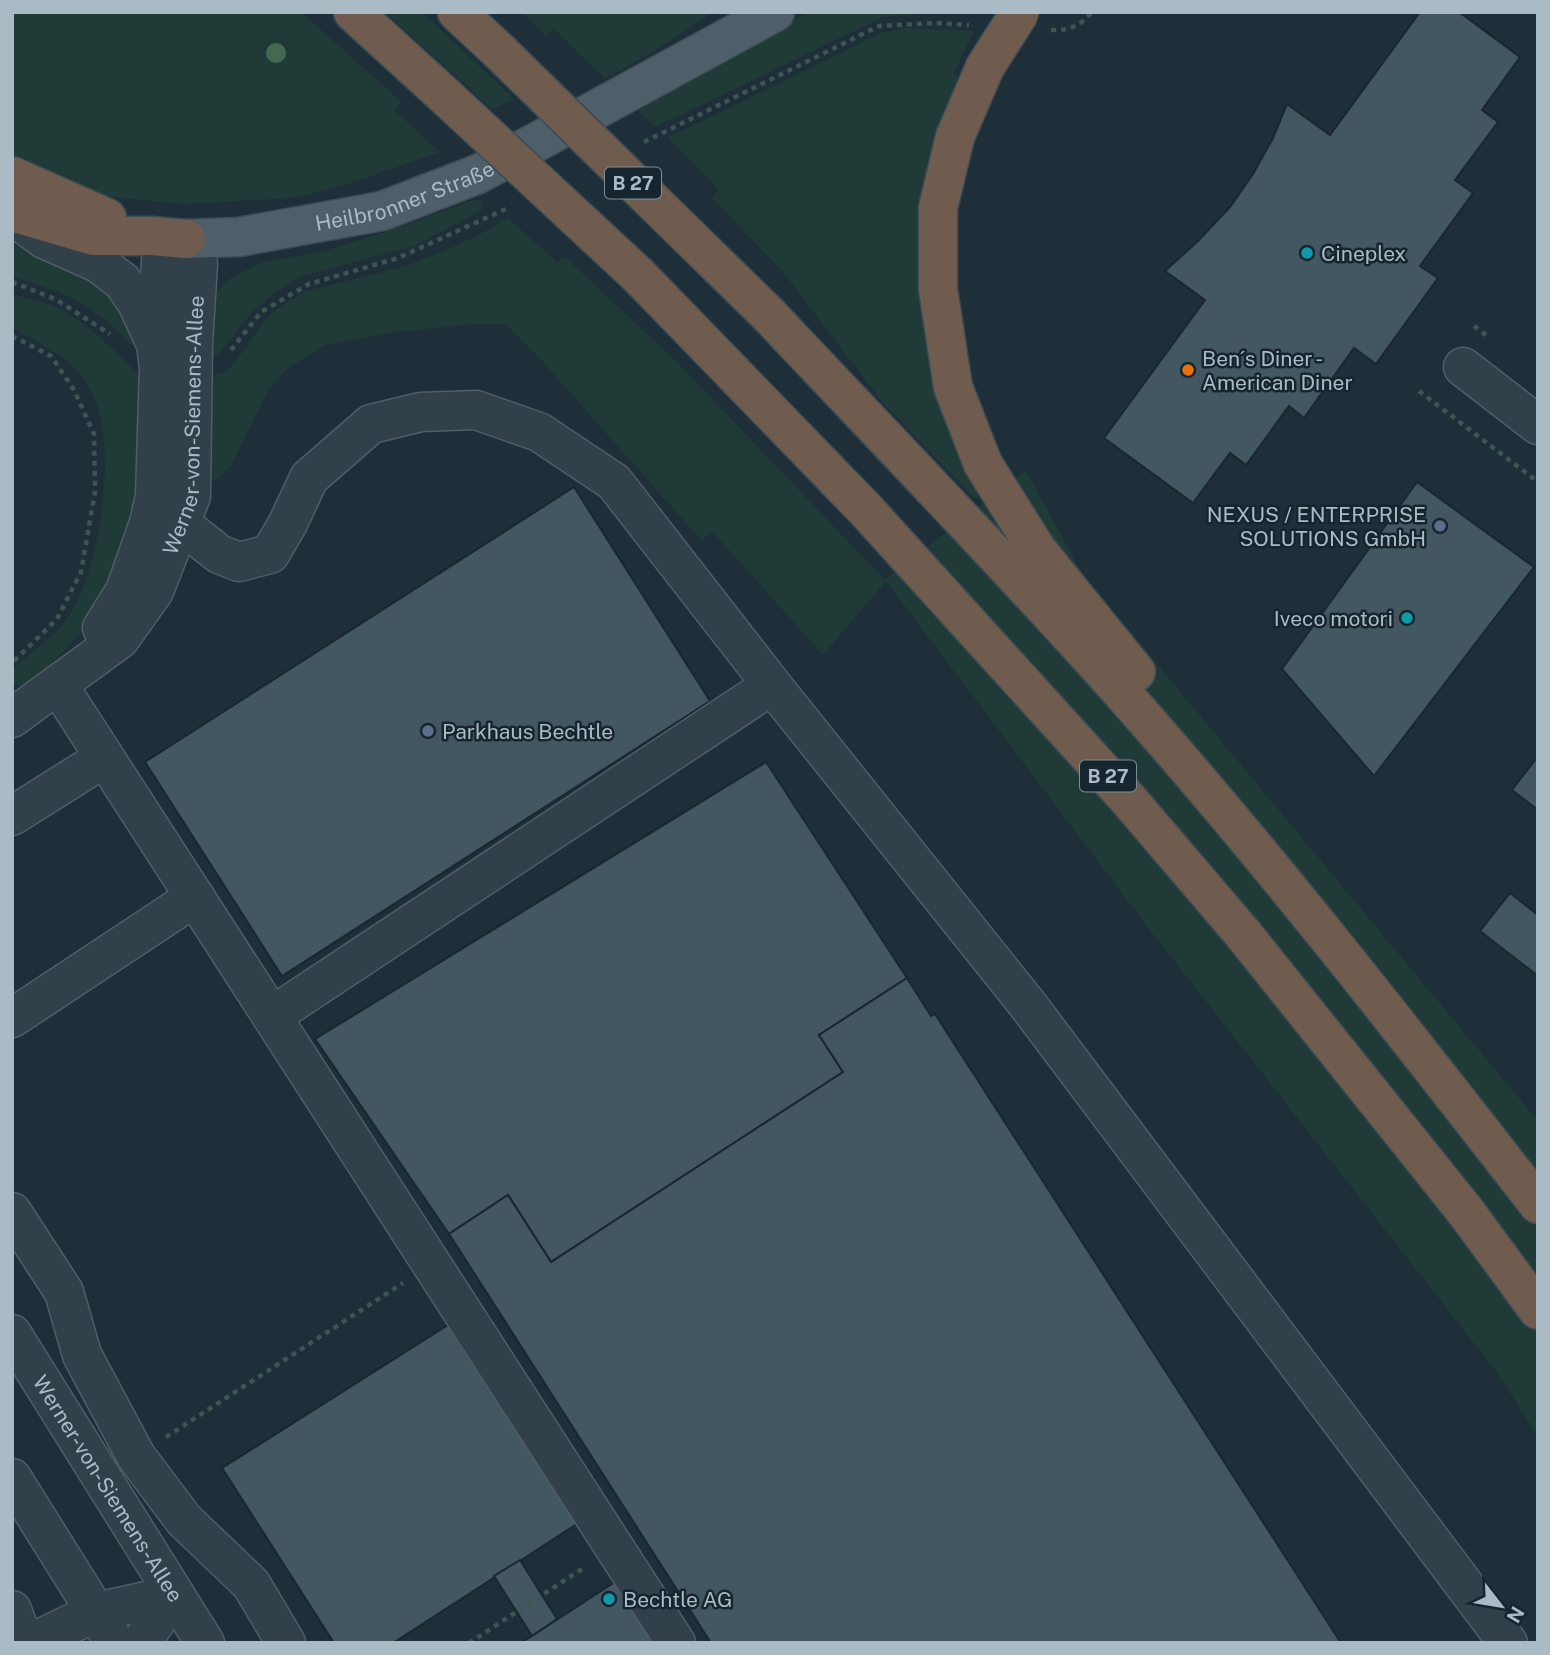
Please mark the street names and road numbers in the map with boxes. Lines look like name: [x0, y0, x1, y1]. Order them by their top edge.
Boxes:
street label: Heilbronner Straße: [313, 155, 498, 235]
road number: B 27: [605, 168, 661, 198]
street label: Werner-von-Siemens-Allee: [157, 295, 208, 558]
road number: B 27: [1080, 761, 1136, 792]
street label: Werner-von-Siemens-Allee: [28, 1370, 189, 1606]

